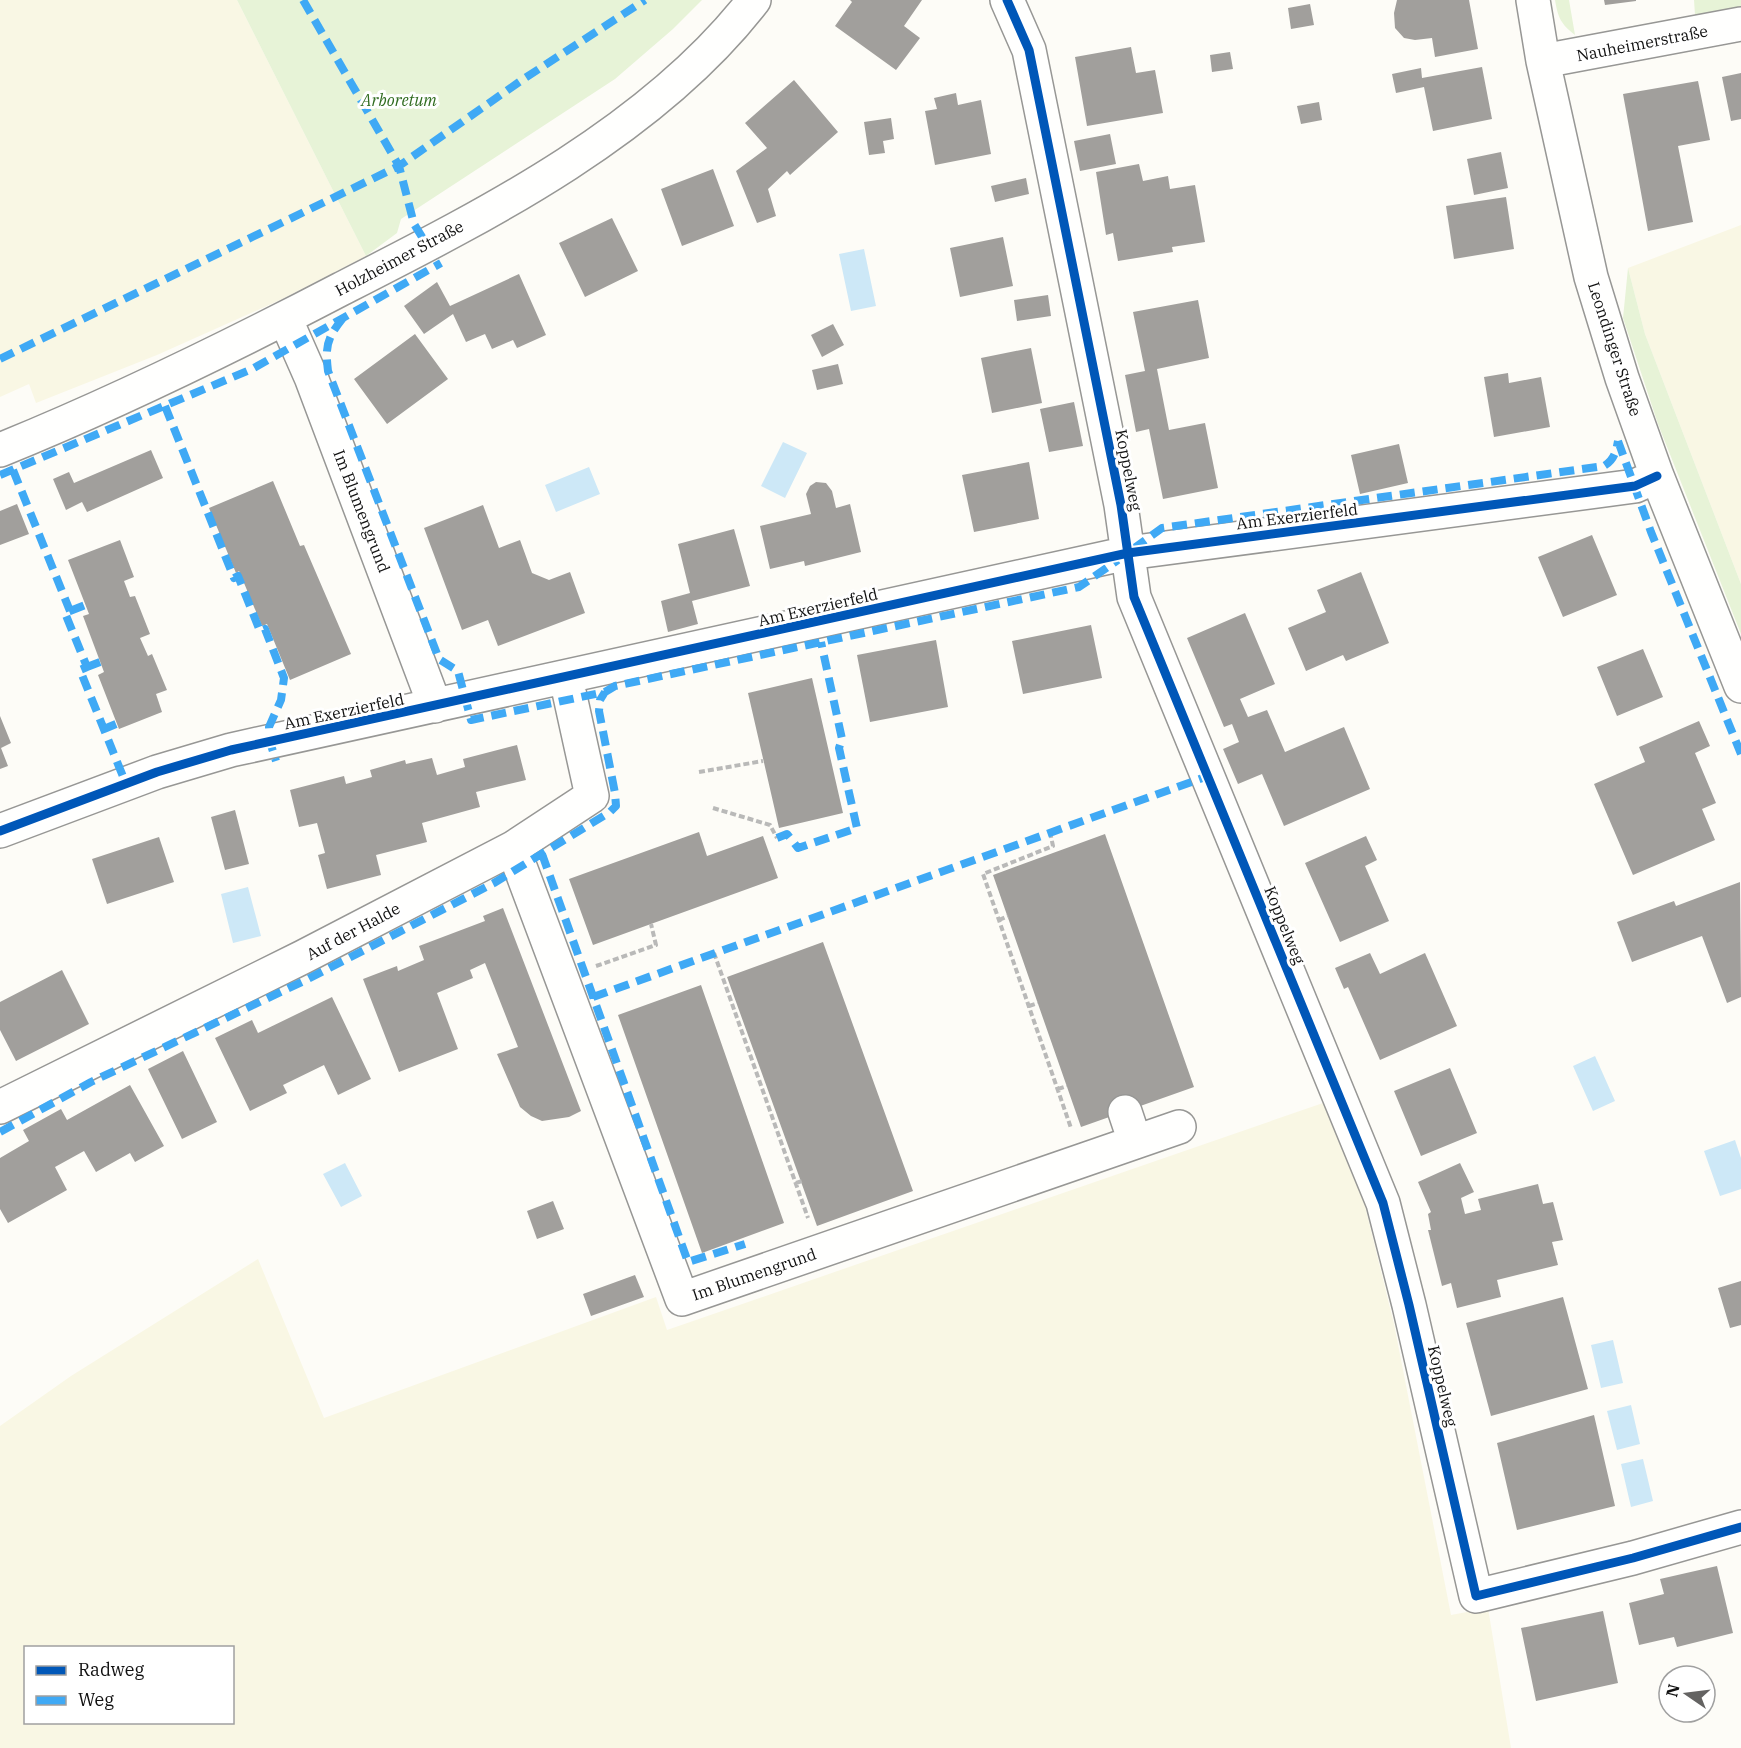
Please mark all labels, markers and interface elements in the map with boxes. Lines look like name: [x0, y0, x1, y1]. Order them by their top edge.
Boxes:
street label: Nauheimerstraße: [1575, 20, 1709, 66]
park label: Arboretum: [360, 90, 437, 110]
street label: Holzheimer Straße: [331, 216, 467, 300]
street label: Leondinger Straße: [1584, 279, 1646, 419]
street label: Koppelweg: [1111, 428, 1147, 513]
street label: Im Blumengrund: [329, 447, 395, 575]
street label: Am Exerzierfeld: [1235, 499, 1359, 533]
street label: Am Exerzierfeld: [756, 583, 880, 630]
street label: Am Exerzierfeld: [282, 688, 406, 733]
street label: Koppelweg: [1260, 883, 1310, 967]
street label: Auf der Halde: [303, 898, 403, 964]
street label: Im Blumengrund: [689, 1243, 819, 1305]
street label: Koppelweg: [1424, 1343, 1462, 1429]
legend: [24, 1646, 234, 1724]
text: Radweg: [78, 1658, 144, 1681]
north arrow: [1657, 1664, 1717, 1724]
text: N: [1661, 1682, 1684, 1699]
text: Weg: [78, 1688, 114, 1711]

